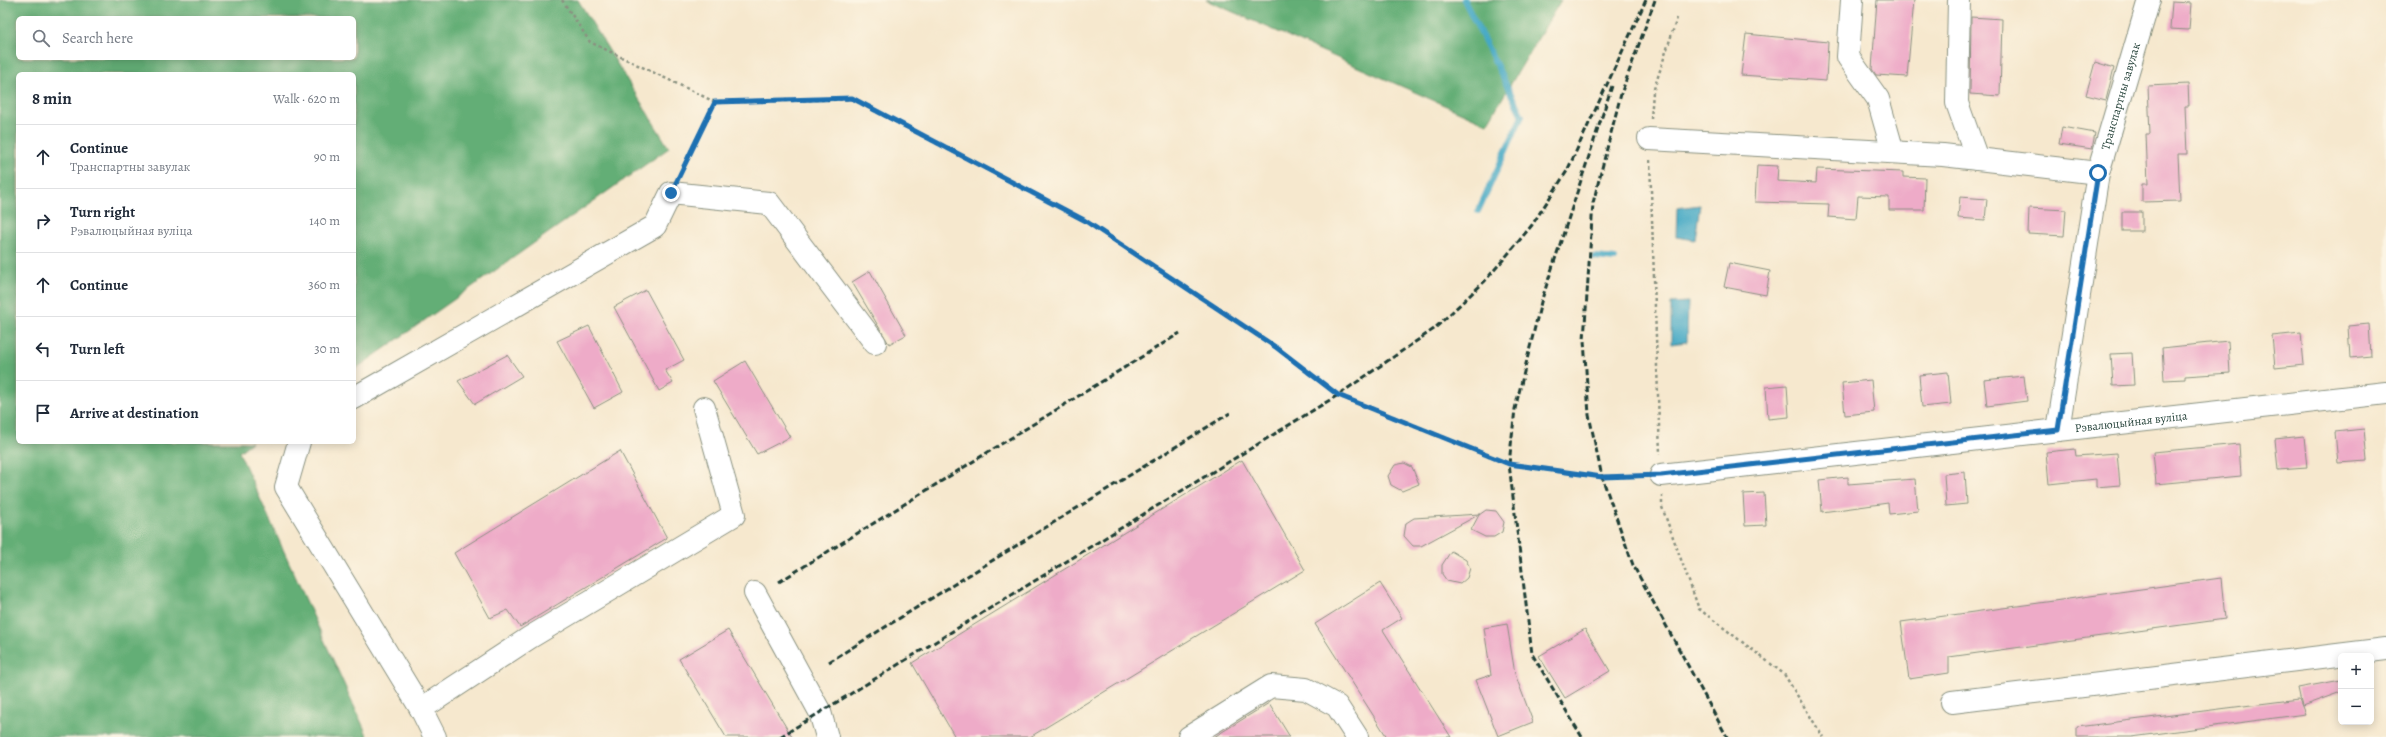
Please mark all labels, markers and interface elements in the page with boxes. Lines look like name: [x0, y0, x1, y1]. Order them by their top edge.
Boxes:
search box: [16, 16, 356, 60]
icon: search: [30, 27, 52, 49]
text: Search here: [62, 28, 133, 48]
street label: Транспартны завулак: [2097, 41, 2144, 152]
text: 8 min: [32, 87, 72, 110]
text: Walk · 620 m: [273, 90, 340, 107]
text: Continue: [70, 138, 128, 158]
icon: ahead: [32, 146, 54, 168]
text: 90 m: [314, 148, 340, 165]
text: Транспартны завулак: [70, 158, 190, 175]
route start: [2089, 164, 2107, 182]
route end: [662, 184, 680, 202]
text: Turn right: [70, 202, 135, 222]
icon: right: [32, 210, 54, 232]
text: 140 m: [309, 212, 340, 229]
text: Рэвалюцыйная вуліца: [70, 222, 193, 239]
icon: ahead: [32, 274, 54, 296]
text: Continue: [70, 275, 128, 295]
text: 360 m: [308, 276, 340, 293]
icon: left: [32, 338, 54, 360]
text: Turn left: [70, 339, 125, 359]
text: 30 m: [314, 340, 340, 357]
icon: arrive: [32, 402, 54, 424]
text: Arrive at destination: [70, 403, 199, 423]
street label: Рэвалюцыйная вуліца: [2074, 407, 2189, 436]
map controls: [2338, 653, 2374, 725]
button: +: [2338, 653, 2374, 689]
button: −: [2338, 689, 2374, 725]

